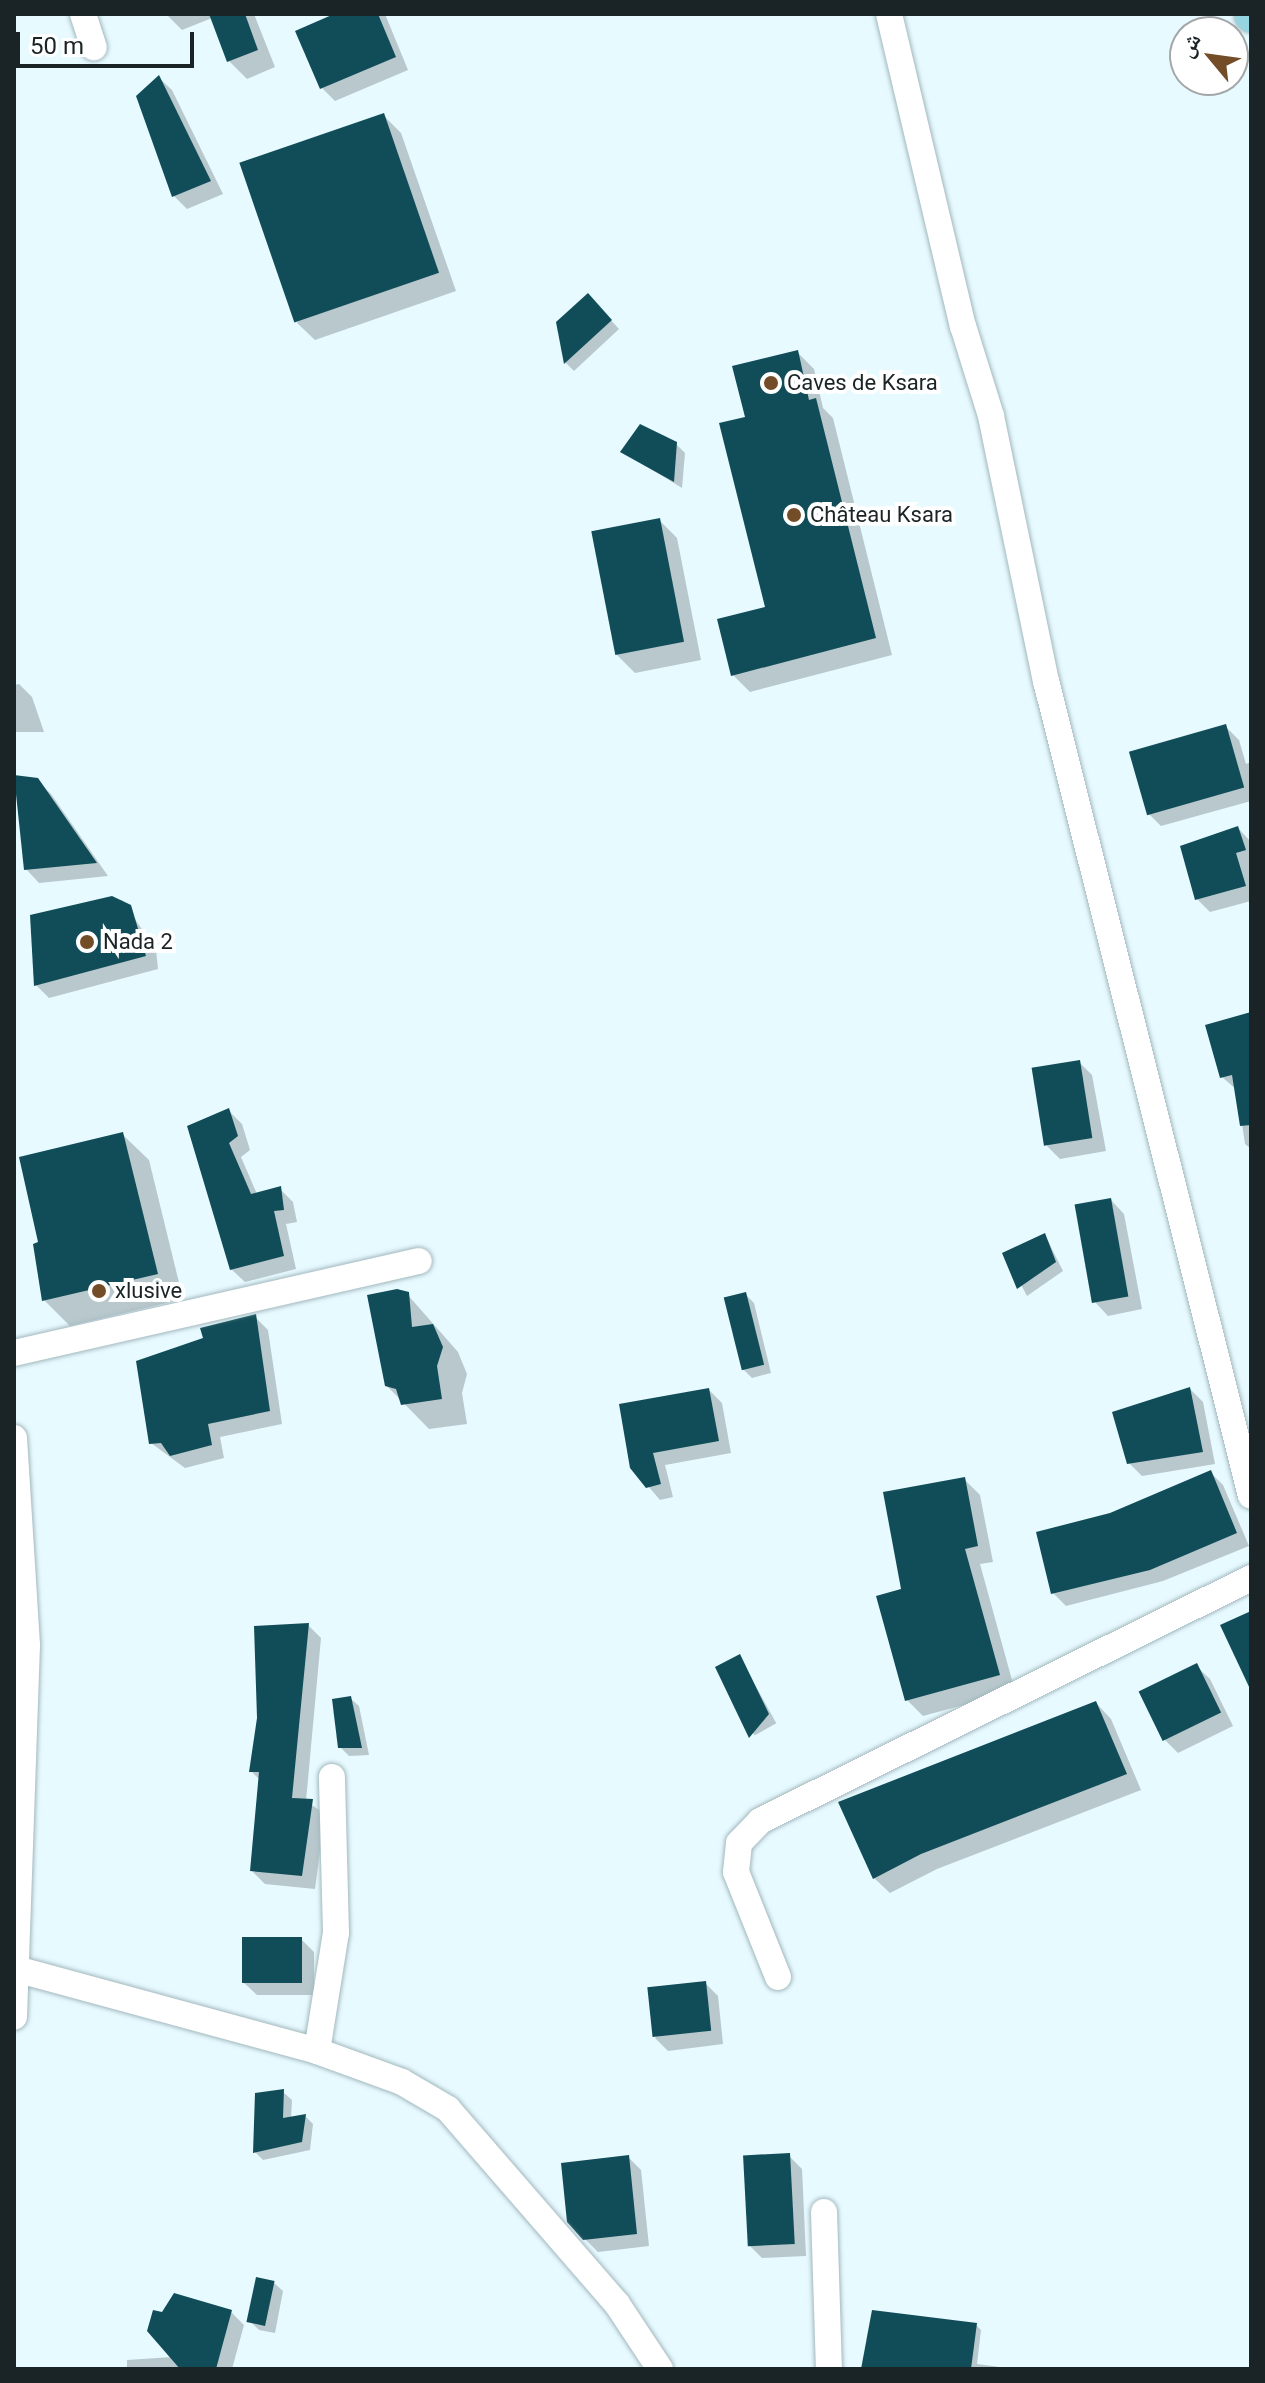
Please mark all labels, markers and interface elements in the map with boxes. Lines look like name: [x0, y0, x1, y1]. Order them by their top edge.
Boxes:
scale bar: [20, 16, 198, 66]
north arrow: [1169, 16, 1249, 96]
text: ش: [1173, 29, 1206, 61]
text: 50 m: [30, 32, 84, 60]
place label: Caves de Ksara: [787, 370, 938, 396]
marker: Caves de Ksara: [762, 374, 780, 392]
place label: Château Ksara: [810, 502, 953, 528]
marker: Château Ksara: [785, 506, 803, 524]
place label: Nada 2: [103, 929, 173, 955]
marker: Nada 2: [78, 933, 96, 951]
place label: xlusive: [115, 1278, 182, 1304]
marker: xlusive: [90, 1282, 108, 1300]

